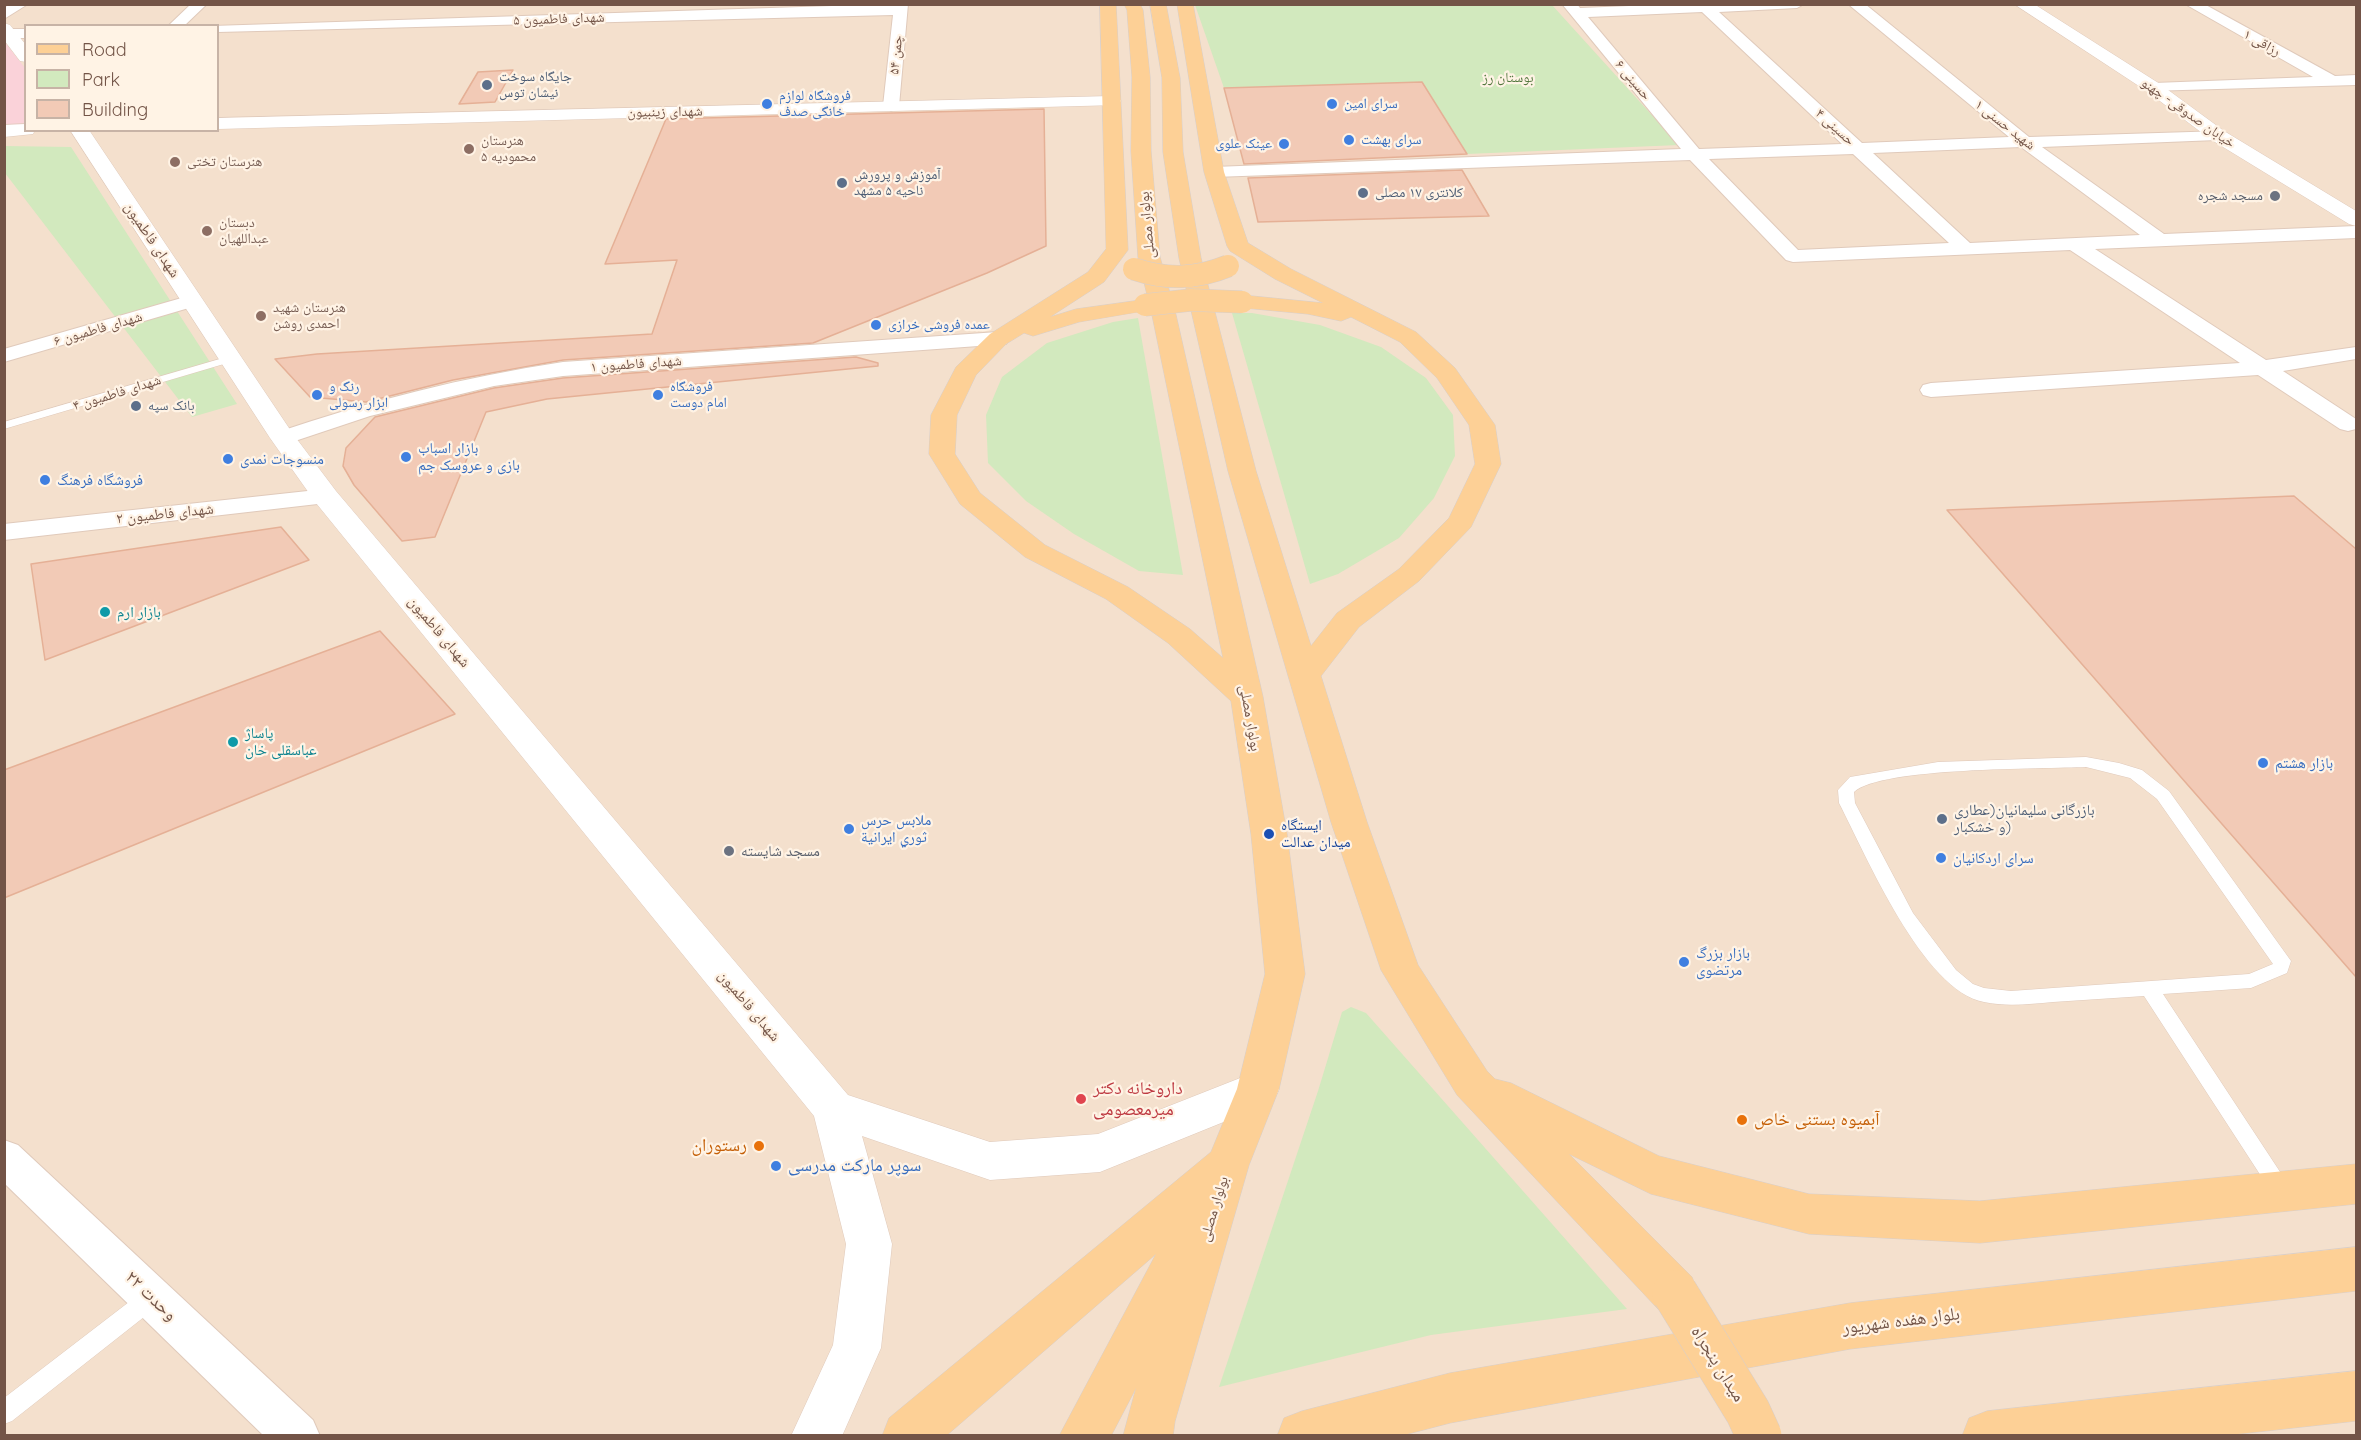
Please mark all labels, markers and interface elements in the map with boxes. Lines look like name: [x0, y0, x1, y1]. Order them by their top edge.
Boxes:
street label: شهدای فاطمیون ۵: [513, 9, 605, 29]
legend: [24, 24, 219, 132]
street label: رزاقی ۱: [2241, 26, 2283, 60]
street label: چمن ۵۴: [886, 35, 906, 75]
text: Road: [82, 38, 127, 61]
street label: حسینی ۶: [1611, 57, 1655, 103]
text: Park: [82, 68, 120, 91]
place label: جایگاه سوخت نیشان توس: [499, 69, 572, 102]
park label: بوستان رز: [1482, 70, 1534, 86]
street label: خیابان صدوقی- چهنو: [2138, 74, 2238, 152]
marker: جایگاه سوخت نیشان توس: [480, 78, 494, 92]
place label: فروشگاه لوازم خانگی صدف: [779, 88, 851, 120]
place label: سرای امین: [1344, 96, 1398, 112]
street label: شهید حسنی ۱: [1971, 96, 2039, 154]
marker: فروشگاه لوازم خانگی صدف: [760, 97, 774, 111]
marker: سرای امین: [1325, 97, 1339, 111]
text: Building: [82, 98, 148, 121]
street label: شهدای زینبیون: [627, 103, 703, 121]
street label: حسینی ۴: [1812, 105, 1858, 149]
place label: سرای بهشت: [1361, 132, 1422, 148]
place label: هنرستان محمودیه ۵: [481, 133, 536, 166]
marker: سرای بهشت: [1342, 133, 1356, 147]
place label: عینک علوی: [1215, 136, 1272, 152]
marker: عینک علوی: [1277, 137, 1291, 151]
marker: هنرستان محمودیه ۵: [462, 142, 476, 156]
place label: هنرستان تختی: [187, 154, 262, 170]
marker: هنرستان تختی: [168, 155, 182, 169]
place label: آموزش و پرورش ناحیه ۵ مشهد: [854, 167, 941, 200]
marker: آموزش و پرورش ناحیه ۵ مشهد: [835, 176, 849, 190]
place label: کلانتری ۱۷ مصلی: [1375, 185, 1463, 201]
marker: کلانتری ۱۷ مصلی: [1356, 186, 1370, 200]
place label: مسجد شجره: [2198, 188, 2263, 204]
marker: مسجد شجره: [2268, 189, 2282, 203]
street label: بولوار مصلی: [1135, 191, 1159, 259]
street label: شهدای فاطمیون: [120, 199, 184, 281]
place label: دبستان عبداللهیان: [219, 215, 269, 248]
marker: دبستان عبداللهیان: [200, 224, 214, 238]
place label: هنرستان شهید احمدی روشن: [273, 300, 346, 332]
street label: شهدای فاطمیون ۶: [52, 308, 144, 350]
marker: هنرستان شهید احمدی روشن: [254, 309, 268, 323]
place label: عمده فروشی خرازی: [888, 317, 990, 333]
marker: عمده فروشی خرازی: [869, 318, 883, 332]
street label: شهدای فاطمیون ۱: [590, 352, 682, 376]
street label: شهدای فاطمیون ۴: [71, 372, 163, 414]
place label: رنگ و ابزار رسولی: [329, 379, 388, 412]
place label: فروشگاه امام دوست: [670, 379, 727, 412]
marker: رنگ و ابزار رسولی: [310, 388, 324, 402]
marker: فروشگاه امام دوست: [651, 388, 665, 402]
place label: بانک سپه: [148, 398, 195, 414]
marker: بانک سپه: [129, 399, 143, 413]
place label: بازار اسباب بازی و عروسک جم: [418, 439, 520, 474]
place label: منسوجات نمدی: [240, 450, 324, 468]
marker: بازار اسباب بازی و عروسک جم: [399, 450, 413, 464]
marker: منسوجات نمدی: [221, 452, 235, 466]
place label: فروشگاه فرهنگ: [57, 471, 143, 489]
marker: فروشگاه فرهنگ: [38, 473, 52, 487]
street label: شهدای فاطمیون ۲: [115, 500, 215, 528]
street label: شهدای فاطمیون: [404, 593, 474, 671]
place label: بازار ارم: [117, 603, 161, 621]
marker: بازار ارم: [98, 605, 112, 619]
street label: بولوار مصلی: [1235, 683, 1265, 753]
place label: پاساژ عباسقلی خان: [245, 724, 317, 759]
marker: پاساژ عباسقلی خان: [226, 735, 240, 749]
place label: بازار هشتم: [2275, 754, 2333, 772]
marker: بازار هشتم: [2256, 756, 2270, 770]
place label: بازرگانی سلیمانیان(عطاری و خشکبار): [1954, 801, 2095, 836]
place label: ملابس حرس ثوري ايرانية: [861, 811, 931, 846]
marker: بازرگانی سلیمانیان(عطاری و خشکبار): [1935, 812, 1949, 826]
place label: ایستگاه میدان عدالت: [1281, 816, 1350, 851]
marker: ملابس حرس ثوري ايرانية: [842, 822, 856, 836]
marker: ایستگاه میدان عدالت: [1262, 827, 1276, 841]
place label: مسجد شایسته: [741, 842, 820, 860]
marker: مسجد شایسته: [722, 844, 736, 858]
place label: سرای اردکانیان: [1953, 849, 2034, 867]
marker: سرای اردکانیان: [1934, 851, 1948, 865]
place label: بازار بزرگ مرتضوی: [1696, 944, 1750, 979]
marker: بازار بزرگ مرتضوی: [1677, 955, 1691, 969]
street label: شهدای فاطمیون: [714, 967, 784, 1045]
place label: داروخانه دکتر میرمعصومی: [1093, 1078, 1183, 1120]
marker: داروخانه دکتر میرمعصومی: [1074, 1092, 1088, 1106]
place label: آبمیوه بستنی خاص: [1754, 1109, 1879, 1131]
marker: آبمیوه بستنی خاص: [1735, 1113, 1749, 1127]
place label: رستوران: [692, 1135, 747, 1157]
marker: رستوران: [752, 1139, 766, 1153]
place label: سوپر مارکت مدرسی: [788, 1155, 921, 1177]
marker: سوپر مارکت مدرسی: [769, 1159, 783, 1173]
street label: بولوار مصلی: [1196, 1174, 1232, 1244]
street label: وحدت ۲۲: [121, 1266, 181, 1326]
street label: بلوار هفده شهریور: [1841, 1303, 1961, 1339]
street label: میدان پنجراه: [1686, 1322, 1750, 1406]

